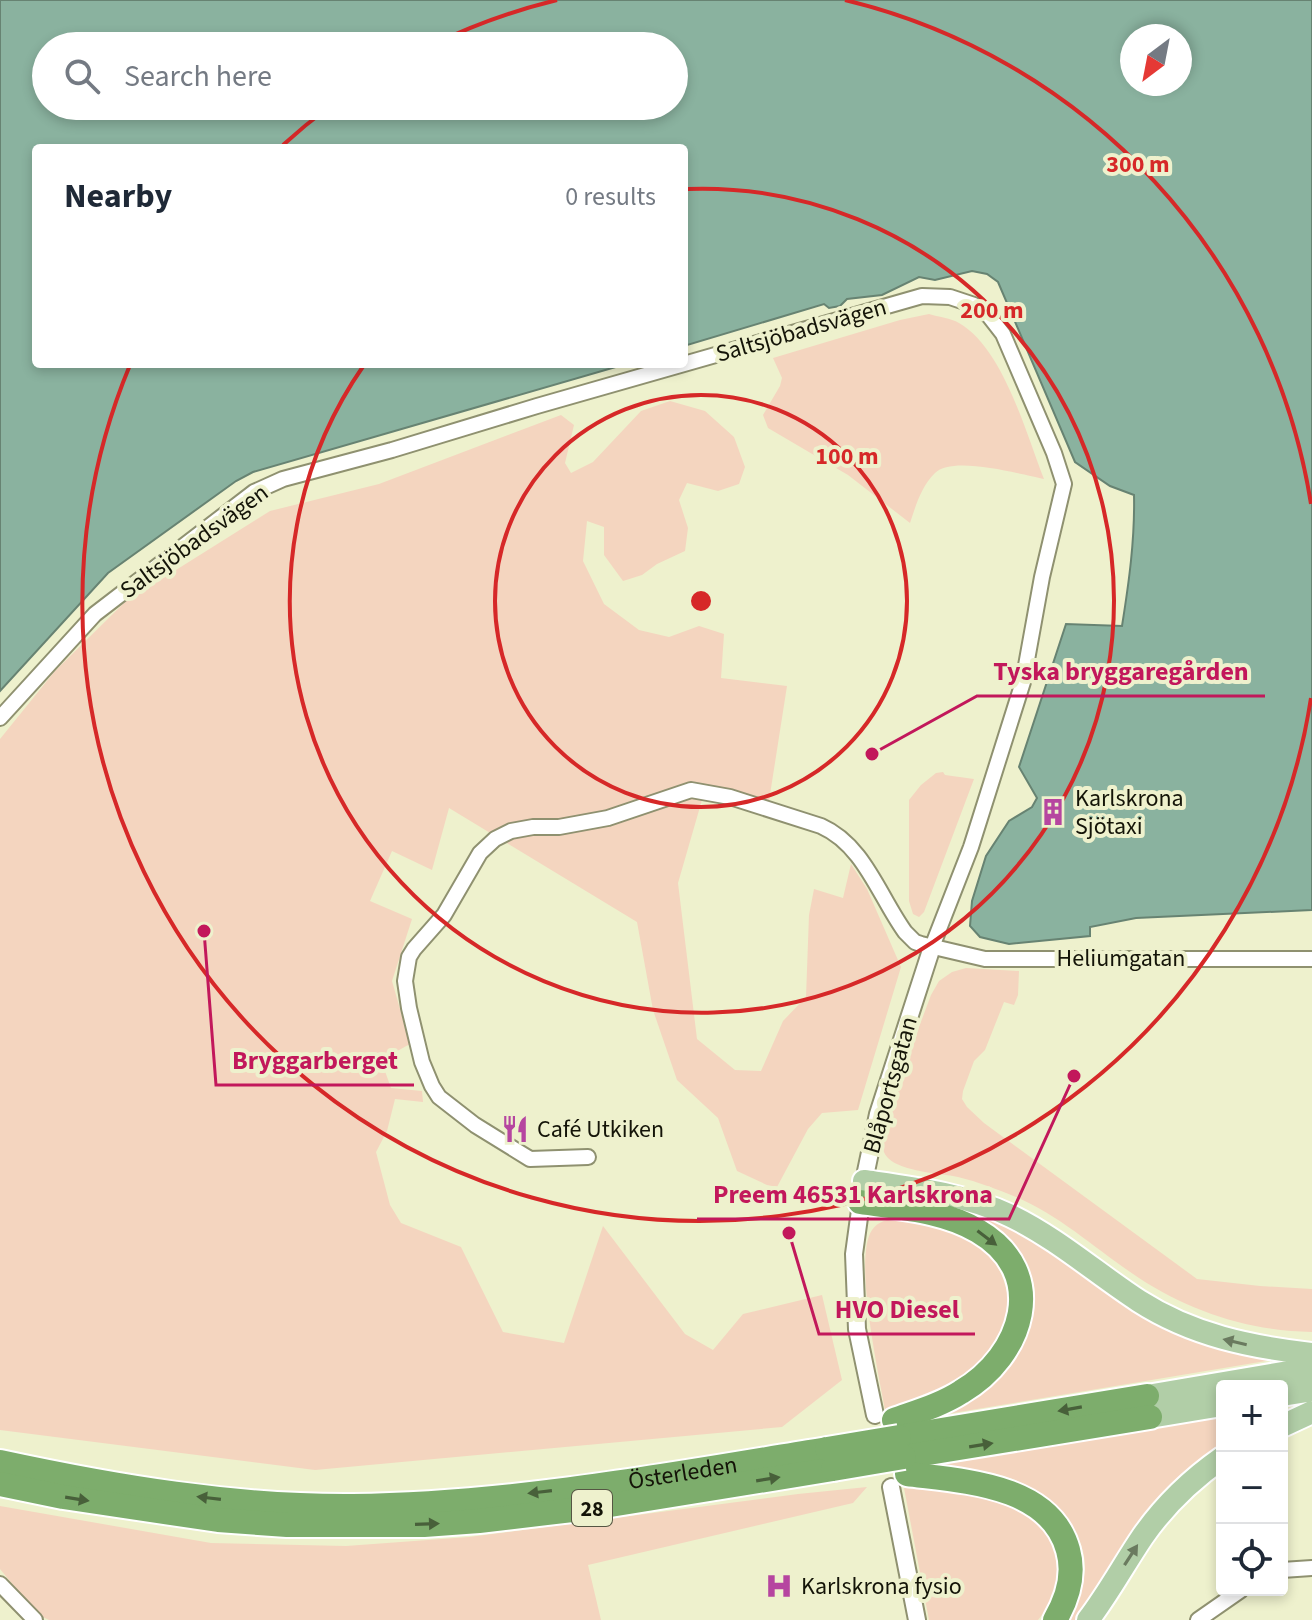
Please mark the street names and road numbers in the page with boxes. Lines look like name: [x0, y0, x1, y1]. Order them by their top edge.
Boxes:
street label: Saltsjöbadsvägen: [712, 289, 891, 372]
street label: Saltsjöbadsvägen: [113, 476, 276, 607]
street label: Heliumgatan: [1057, 941, 1185, 976]
street label: Blåportsgatan: [854, 1012, 927, 1158]
street label: Österleden: [626, 1447, 740, 1499]
road number: 28: [572, 1490, 612, 1526]

